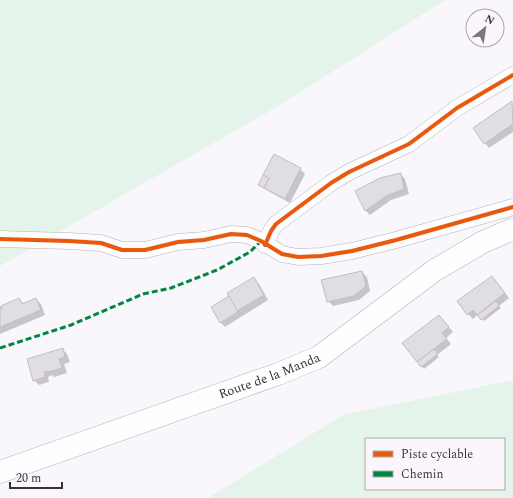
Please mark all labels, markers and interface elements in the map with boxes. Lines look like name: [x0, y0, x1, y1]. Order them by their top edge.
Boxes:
north arrow: [465, 8, 505, 48]
text: N: [482, 10, 498, 29]
street label: Route de la Manda: [216, 347, 324, 404]
legend: [365, 438, 505, 490]
text: Piste cyclable: [401, 445, 473, 464]
scale bar: [10, 464, 62, 490]
text: Chemin: [401, 465, 444, 484]
text: 20 m: [16, 469, 41, 488]

